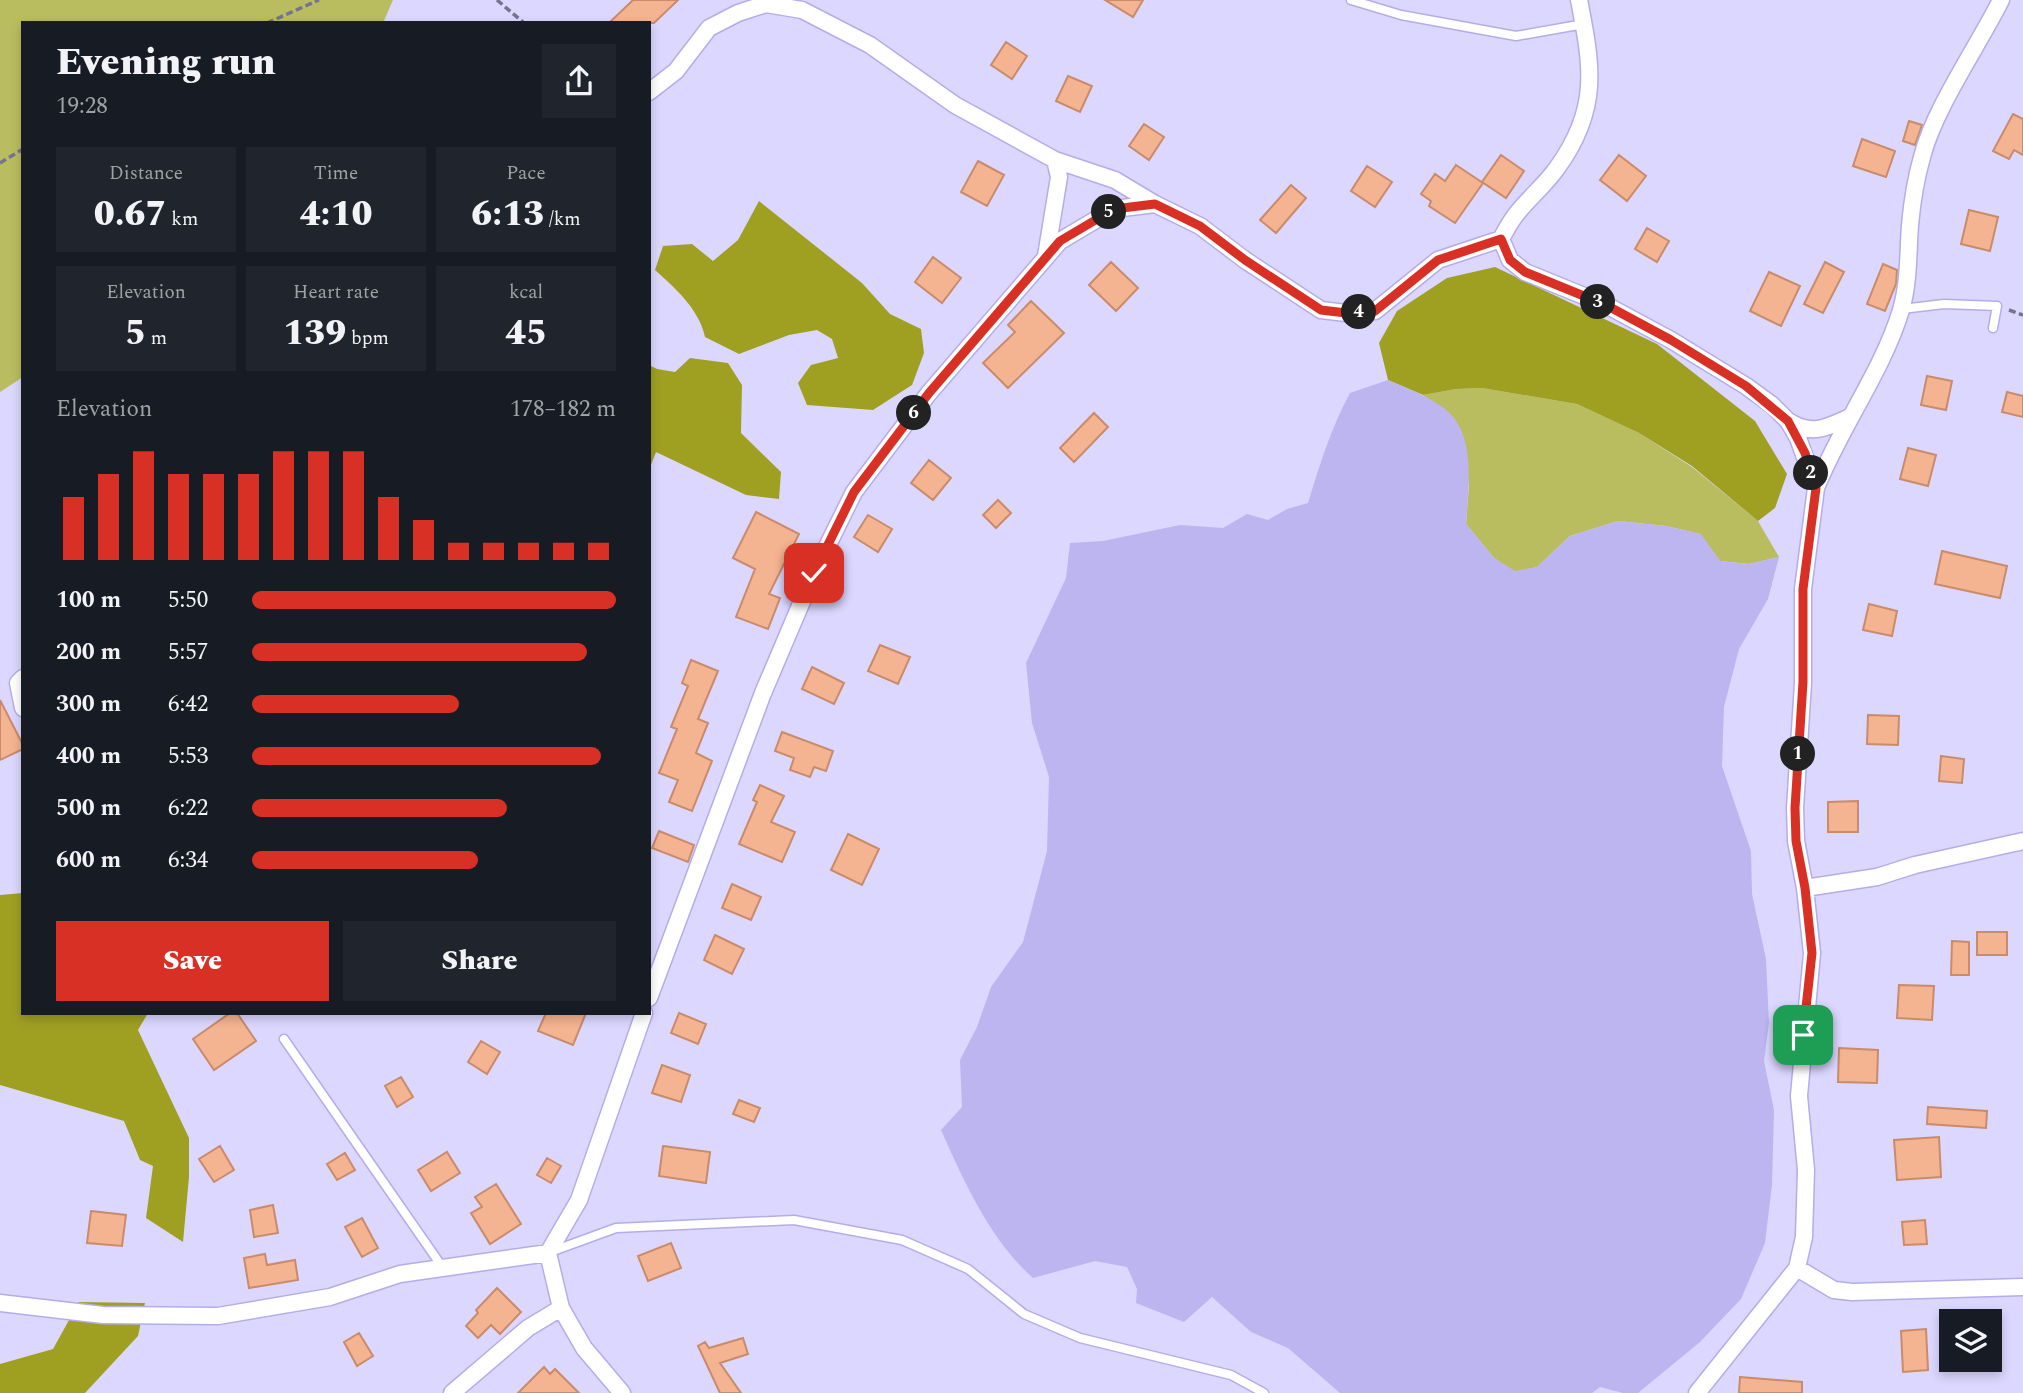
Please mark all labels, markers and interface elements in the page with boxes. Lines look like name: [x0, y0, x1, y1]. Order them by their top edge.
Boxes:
text: Evening run: [56, 34, 276, 92]
button: share: [542, 44, 616, 118]
text: 19:28: [56, 89, 108, 124]
text: Distance: [109, 159, 183, 188]
text: Time: [314, 159, 358, 188]
text: Pace: [506, 159, 546, 188]
text: 0.67: [94, 188, 167, 241]
text: 4:10: [300, 188, 372, 241]
text: 6:13: [471, 188, 544, 241]
pin: 5: [1092, 194, 1126, 230]
text: 5: [1103, 197, 1114, 226]
text: km: [167, 205, 198, 234]
text: /km: [544, 205, 581, 234]
text: Elevation: [106, 278, 186, 307]
text: Heart rate: [293, 278, 379, 307]
text: kcal: [509, 278, 543, 307]
pin: 3: [1580, 284, 1616, 320]
text: 3: [1592, 287, 1603, 316]
pin: 4: [1342, 294, 1376, 330]
text: 4: [1353, 297, 1364, 326]
text: 5: [125, 307, 146, 360]
text: 139: [283, 307, 346, 360]
text: 45: [505, 307, 547, 360]
text: m: [146, 324, 167, 353]
text: bpm: [346, 324, 389, 353]
text: Elevation: [56, 392, 152, 427]
text: 178–182 m: [510, 392, 616, 427]
pin: 6: [897, 396, 932, 430]
text: 6: [908, 398, 919, 427]
pin: 2: [1794, 456, 1828, 490]
text: 2: [1805, 458, 1816, 487]
pin: [784, 543, 844, 603]
icon: check: [795, 554, 833, 592]
text: 100 m: [56, 583, 121, 618]
text: 5:50: [168, 583, 208, 618]
text: 200 m: [56, 635, 121, 670]
text: 5:57: [168, 635, 208, 670]
text: 300 m: [56, 687, 121, 722]
text: 6:42: [168, 687, 208, 722]
pin: 1: [1780, 736, 1815, 772]
text: 400 m: [56, 739, 121, 774]
text: 5:53: [168, 739, 208, 774]
text: 1: [1792, 739, 1803, 768]
text: 500 m: [56, 791, 121, 826]
text: 6:22: [168, 791, 208, 826]
text: 600 m: [56, 843, 121, 878]
text: 6:34: [168, 843, 208, 878]
button: Save: [56, 921, 329, 1001]
button: Share: [343, 921, 616, 1001]
pin: [1773, 1005, 1833, 1065]
icon: arrive: [1784, 1016, 1822, 1054]
map controls: [1939, 1309, 2002, 1372]
button: layers: [1939, 1309, 2002, 1372]

